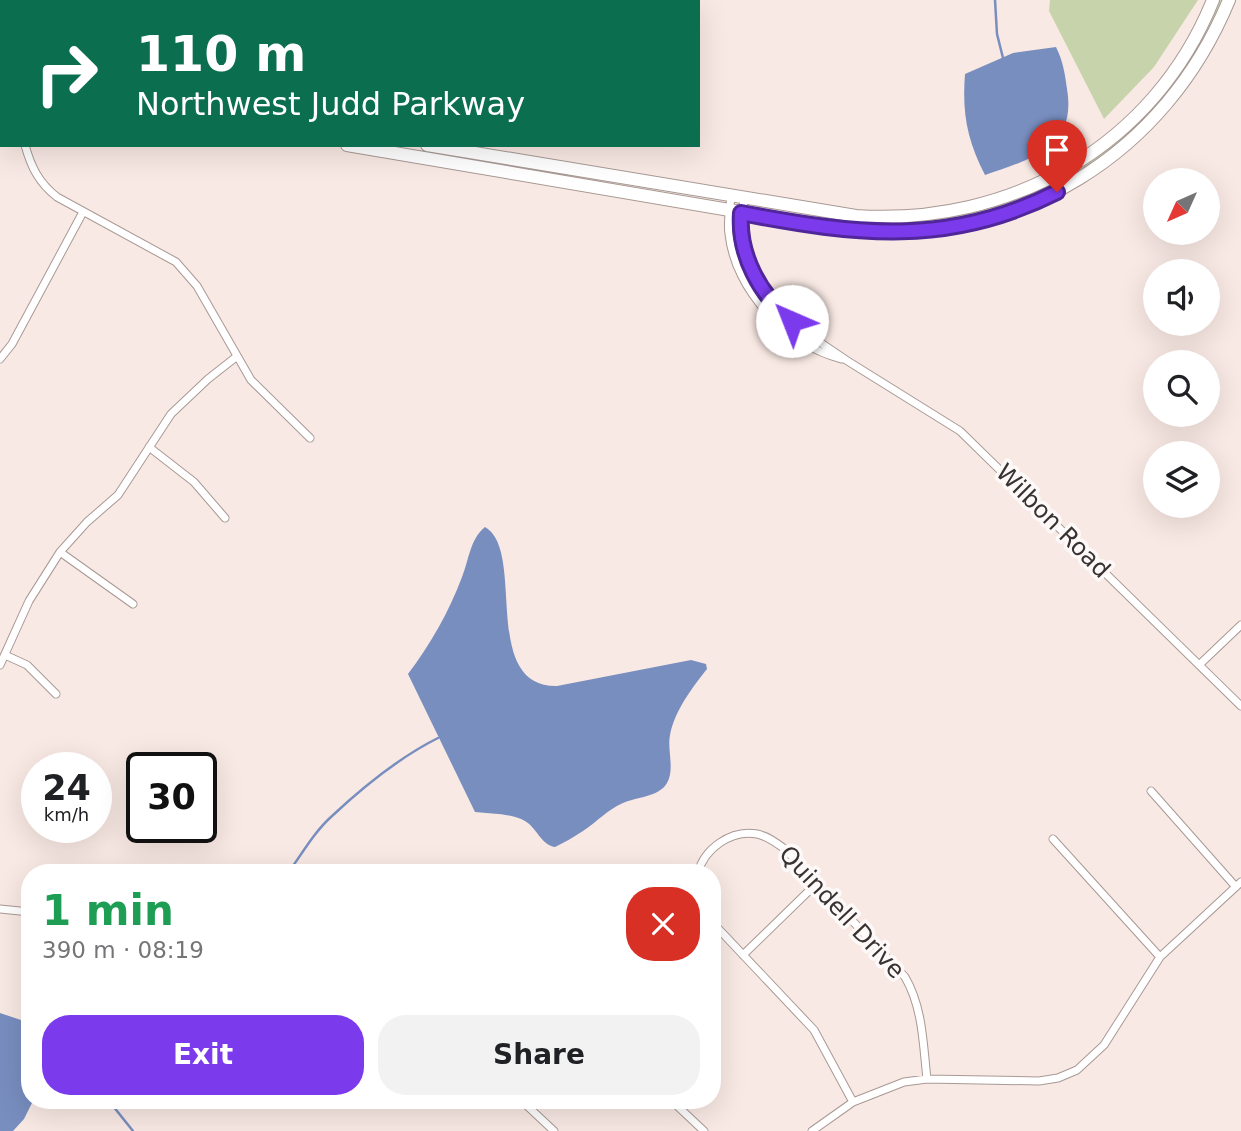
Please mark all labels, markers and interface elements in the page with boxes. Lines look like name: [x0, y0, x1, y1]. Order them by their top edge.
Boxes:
text: 110 m: [136, 26, 306, 83]
icon: right: [21, 28, 112, 119]
text: Northwest Judd Parkway: [136, 85, 525, 123]
pin: [1027, 120, 1087, 192]
icon: arrive: [1038, 131, 1076, 169]
north arrow: [1143, 168, 1220, 245]
map controls: [1143, 168, 1220, 518]
button: sound: [1143, 259, 1220, 336]
position arrow: [755, 284, 829, 358]
button: search: [1143, 350, 1220, 427]
button: layers: [1143, 441, 1220, 518]
street label: Wilbon Road: [990, 458, 1116, 584]
speed limit sign: 30: [126, 752, 217, 843]
text: 24: [42, 768, 91, 808]
text: km/h: [44, 804, 89, 825]
street label: Quindell Drive: [773, 840, 911, 984]
text: 1 min: [42, 886, 174, 935]
button: close: [626, 887, 700, 961]
text: 390 m · 08:19: [42, 937, 204, 963]
button: Exit: [42, 1015, 364, 1095]
button: Share: [378, 1015, 700, 1095]

